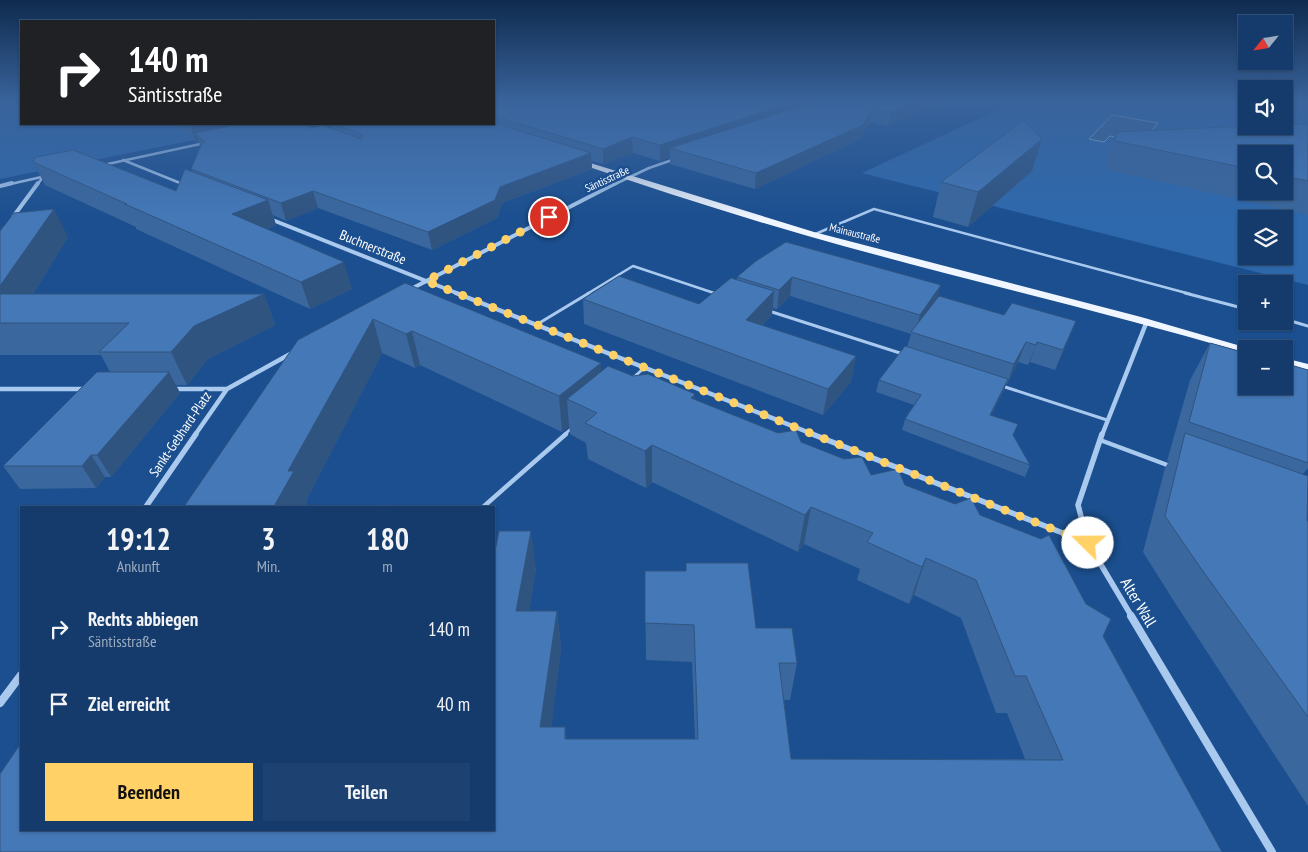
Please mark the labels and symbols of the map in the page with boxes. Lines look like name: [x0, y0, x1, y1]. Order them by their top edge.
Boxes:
north arrow: [1238, 15, 1292, 70]
street label: Säntisstraße: [583, 163, 632, 195]
pin: [528, 196, 570, 238]
street label: Mainaustraße: [828, 220, 882, 246]
street label: Buchnerstraße: [337, 226, 409, 269]
street label: Sankt-Gebhard-Platz: [145, 388, 215, 480]
position arrow: [1061, 516, 1113, 568]
street label: Alter Wall: [1117, 574, 1162, 630]

